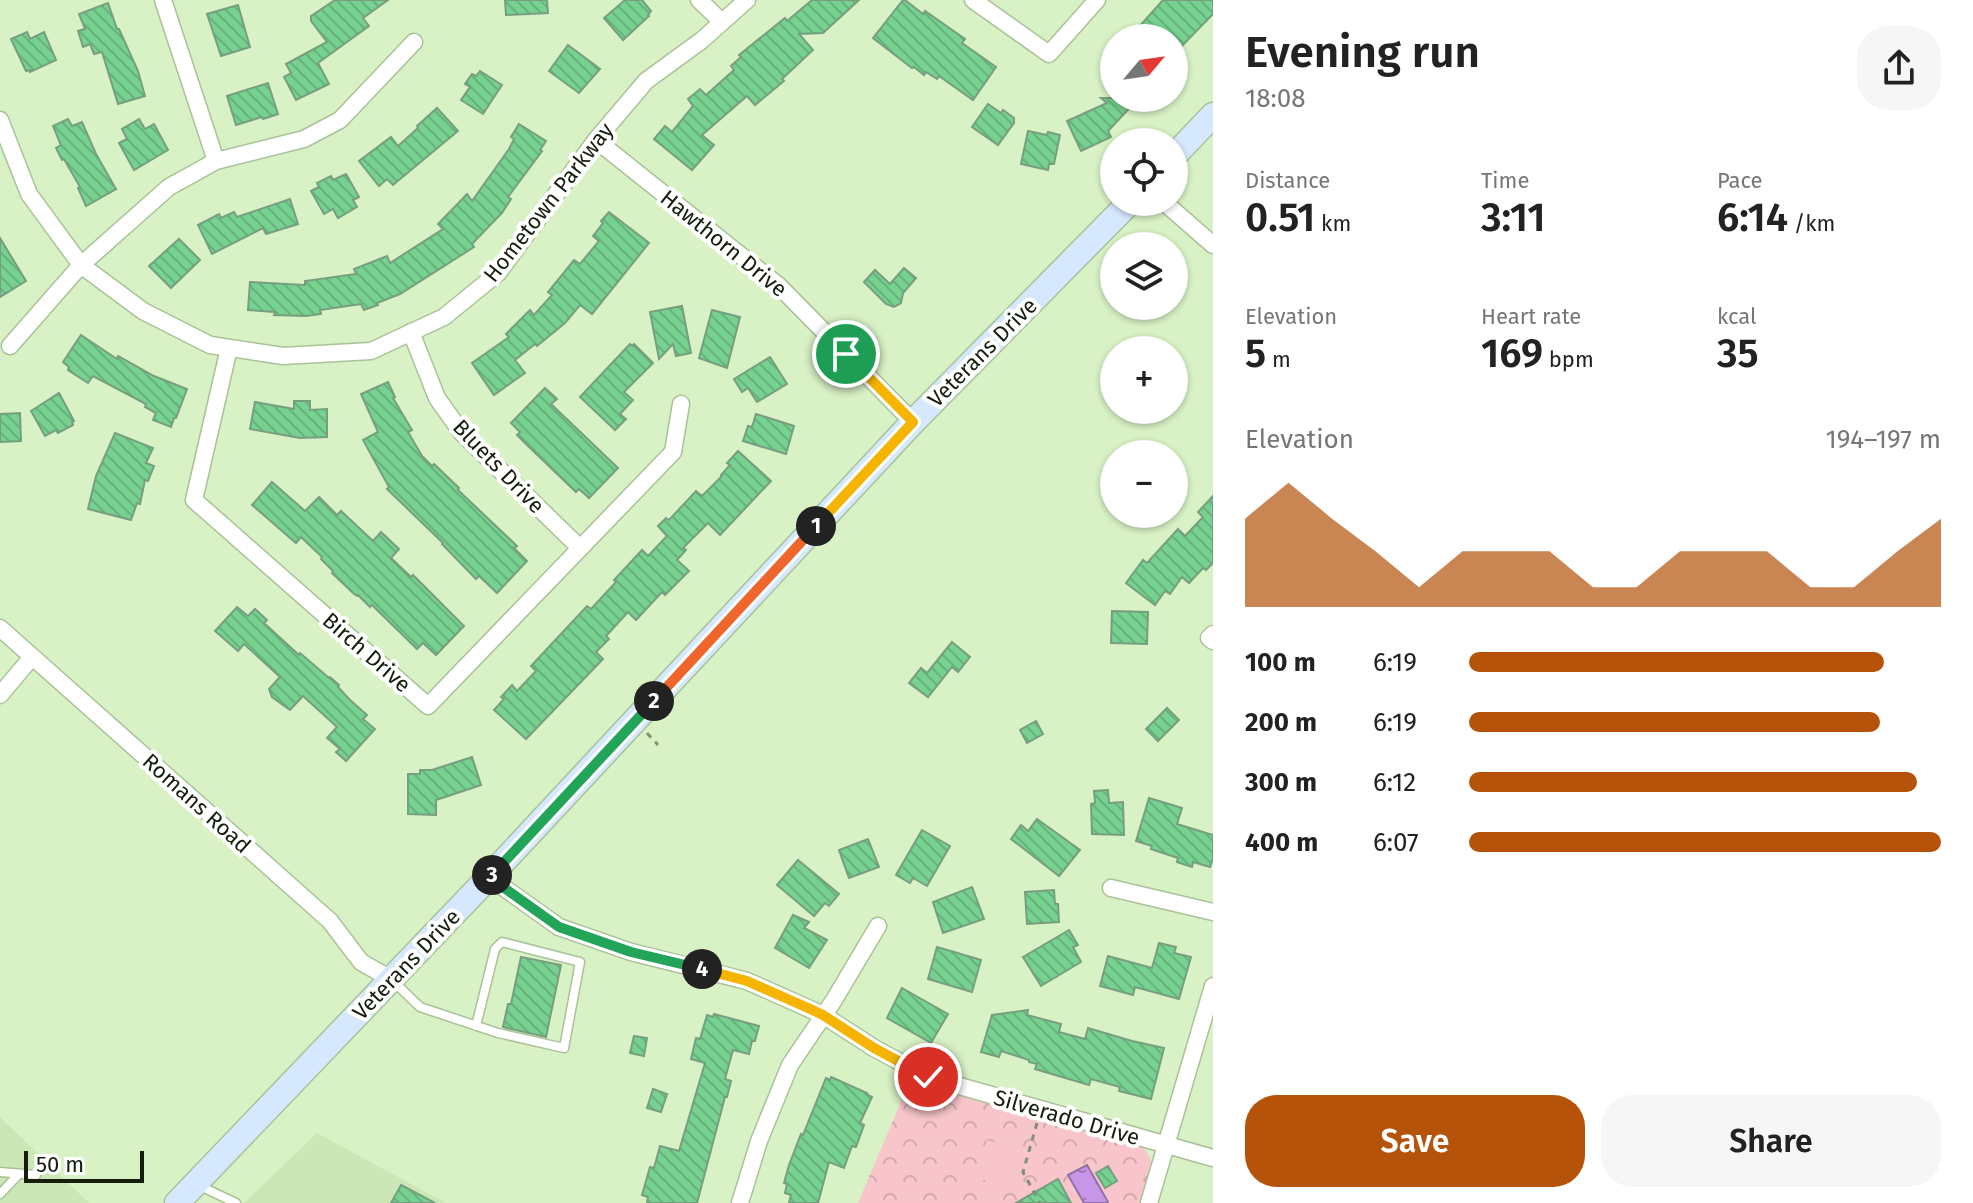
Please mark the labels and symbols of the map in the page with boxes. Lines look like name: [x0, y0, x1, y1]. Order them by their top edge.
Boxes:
north arrow: [1100, 24, 1188, 112]
street label: Hometown Parkway: [478, 117, 619, 287]
street label: Hawthorn Drive: [655, 184, 792, 303]
street label: Veterans Drive: [922, 292, 1043, 413]
pin: [812, 320, 880, 388]
street label: Bluets Drive: [447, 414, 550, 519]
pin: 1: [796, 506, 836, 546]
street label: Birch Drive: [317, 607, 416, 698]
pin: 2: [634, 681, 674, 721]
street label: Romans Road: [137, 748, 256, 859]
pin: 3: [472, 855, 512, 895]
street label: Veterans Drive: [347, 903, 466, 1025]
pin: 4: [682, 949, 722, 989]
pin: [894, 1043, 962, 1111]
street label: Silverado Drive: [991, 1084, 1143, 1151]
scale bar: [24, 1147, 144, 1183]

